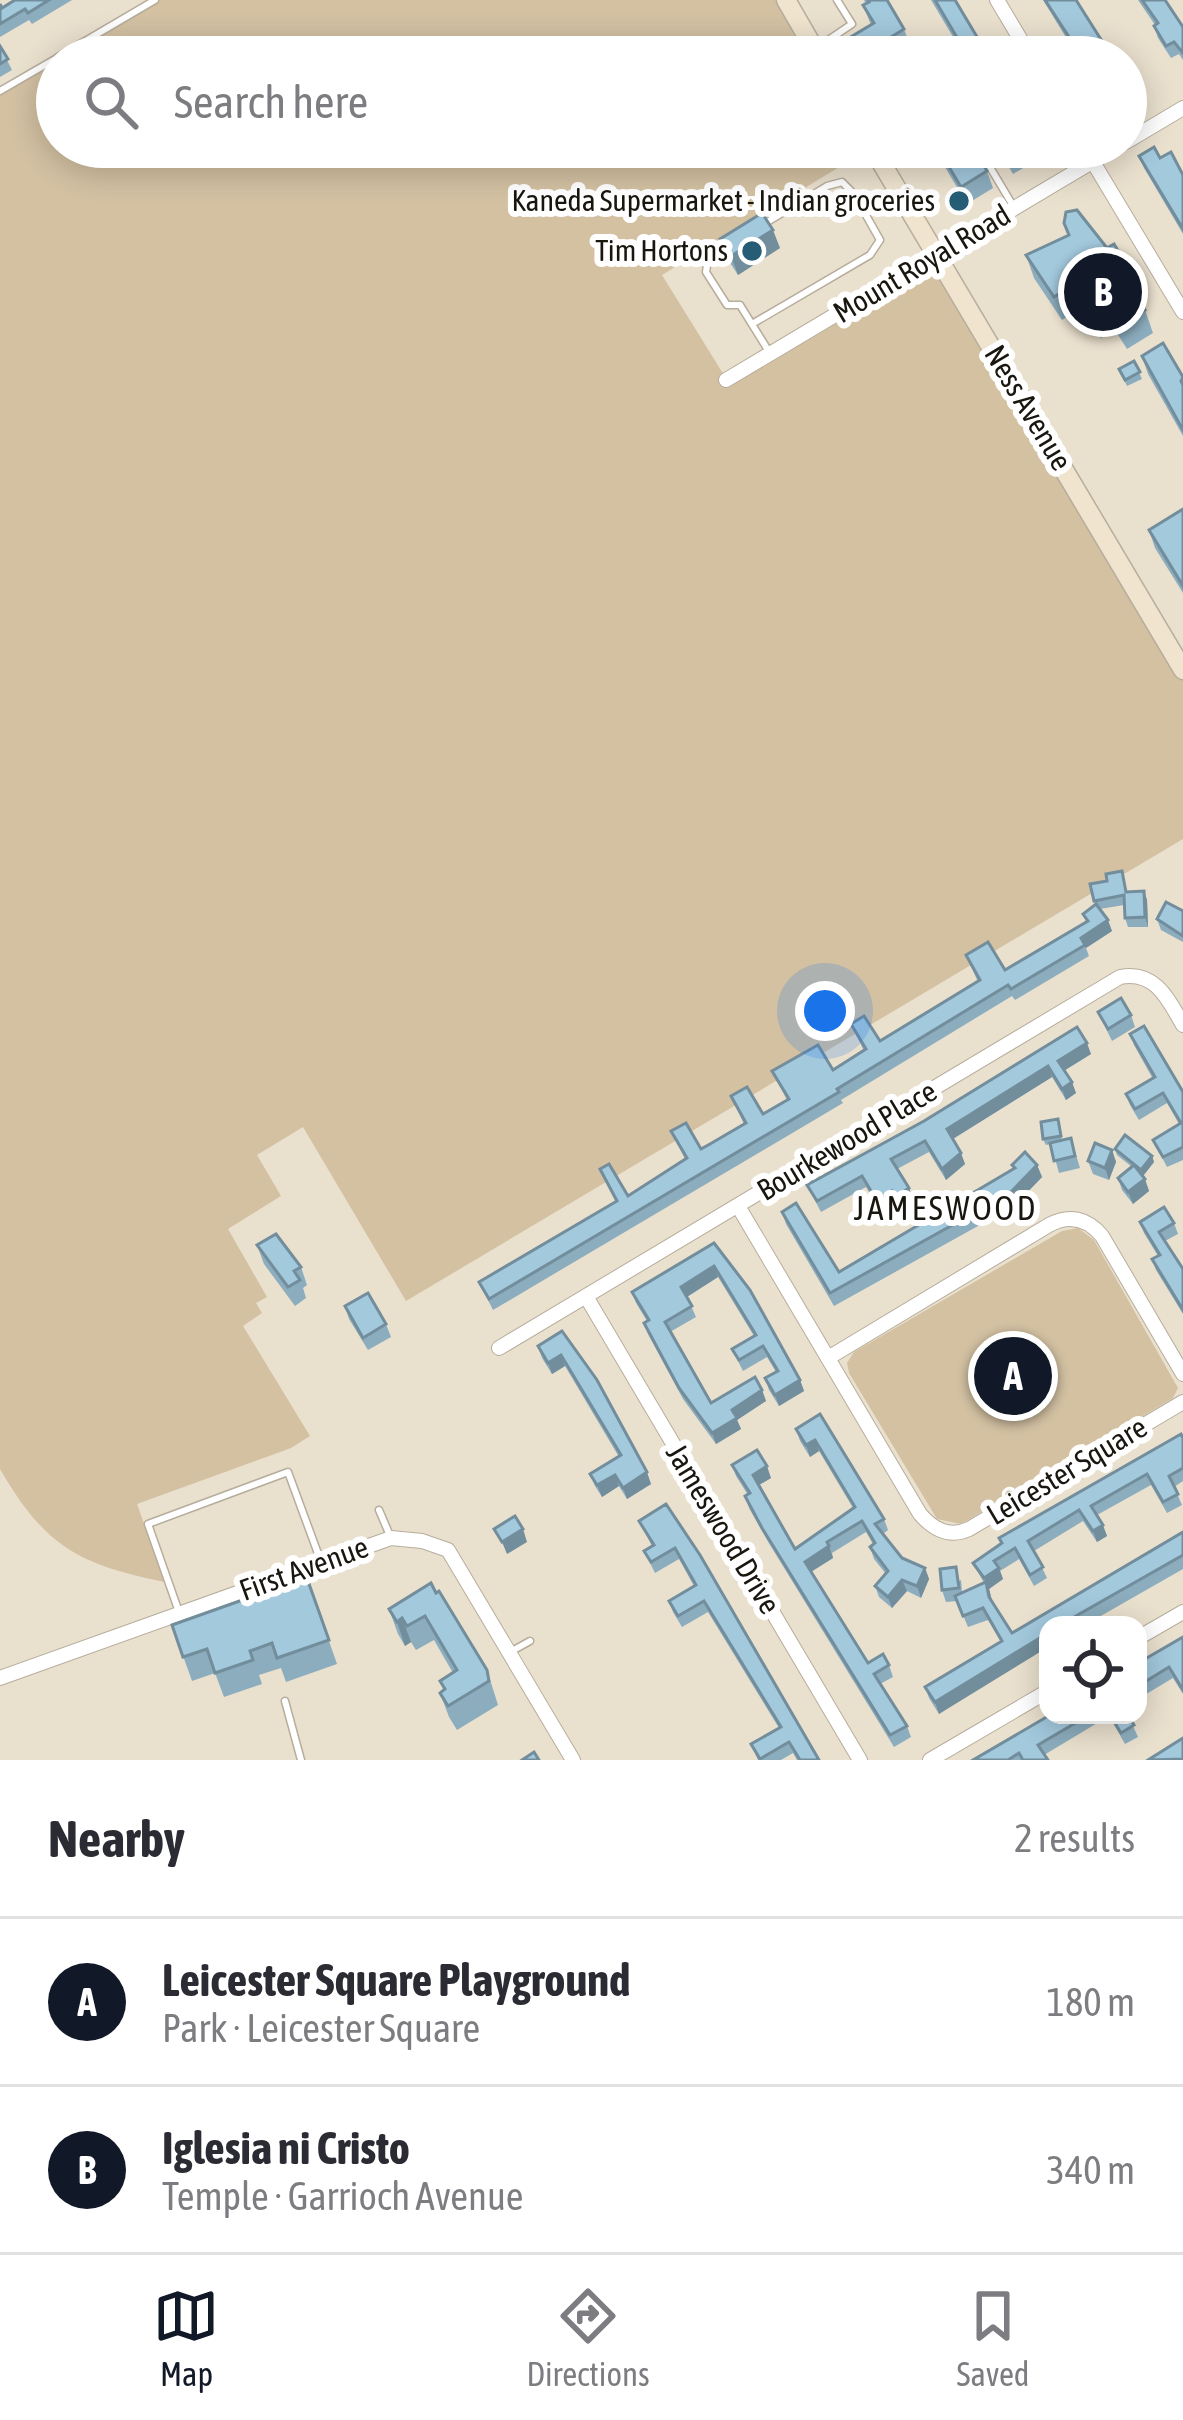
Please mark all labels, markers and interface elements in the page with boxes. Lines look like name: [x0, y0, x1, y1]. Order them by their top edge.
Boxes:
search box: [36, 36, 1147, 168]
icon: search: [78, 69, 144, 135]
text: Search here: [174, 76, 368, 128]
place label: Kaneda Supermarket - Indian groceries: [511, 183, 935, 217]
marker: Kaneda Supermarket - Indian groceries: [946, 188, 972, 214]
street label: Mount Royal Road: [827, 197, 1016, 329]
place label: Tim Hortons: [595, 233, 728, 267]
marker: Tim Hortons: [739, 238, 765, 264]
pin: B: [1064, 247, 1142, 337]
street label: Ness Avenue: [978, 339, 1079, 476]
your location: [795, 981, 855, 1041]
street label: Bourkewood Place: [751, 1073, 942, 1207]
district label: JAMESWOOD: [854, 1189, 1038, 1227]
pin: A: [974, 1331, 1052, 1421]
street label: Leicester Square: [981, 1409, 1152, 1531]
street label: Jameswood Drive: [660, 1438, 788, 1619]
street label: First Avenue: [235, 1529, 373, 1607]
map controls: [1039, 1616, 1147, 1724]
button: locate: [1039, 1616, 1147, 1724]
text: Nearby: [48, 1809, 185, 1868]
text: 2 results: [1014, 1816, 1135, 1860]
text: Leicester Square Playground: [162, 1954, 630, 2006]
text: A: [77, 1980, 97, 2024]
text: 180 m: [1047, 1980, 1135, 2024]
text: Park · Leicester Square: [162, 2006, 480, 2050]
text: Iglesia ni Cristo: [162, 2122, 410, 2174]
text: B: [78, 2148, 96, 2192]
text: 340 m: [1047, 2148, 1135, 2192]
text: Temple · Garrioch Avenue: [162, 2174, 524, 2218]
tab: Map: [153, 2283, 219, 2393]
tab: Directions: [526, 2283, 650, 2393]
tab: Saved: [957, 2283, 1029, 2393]

